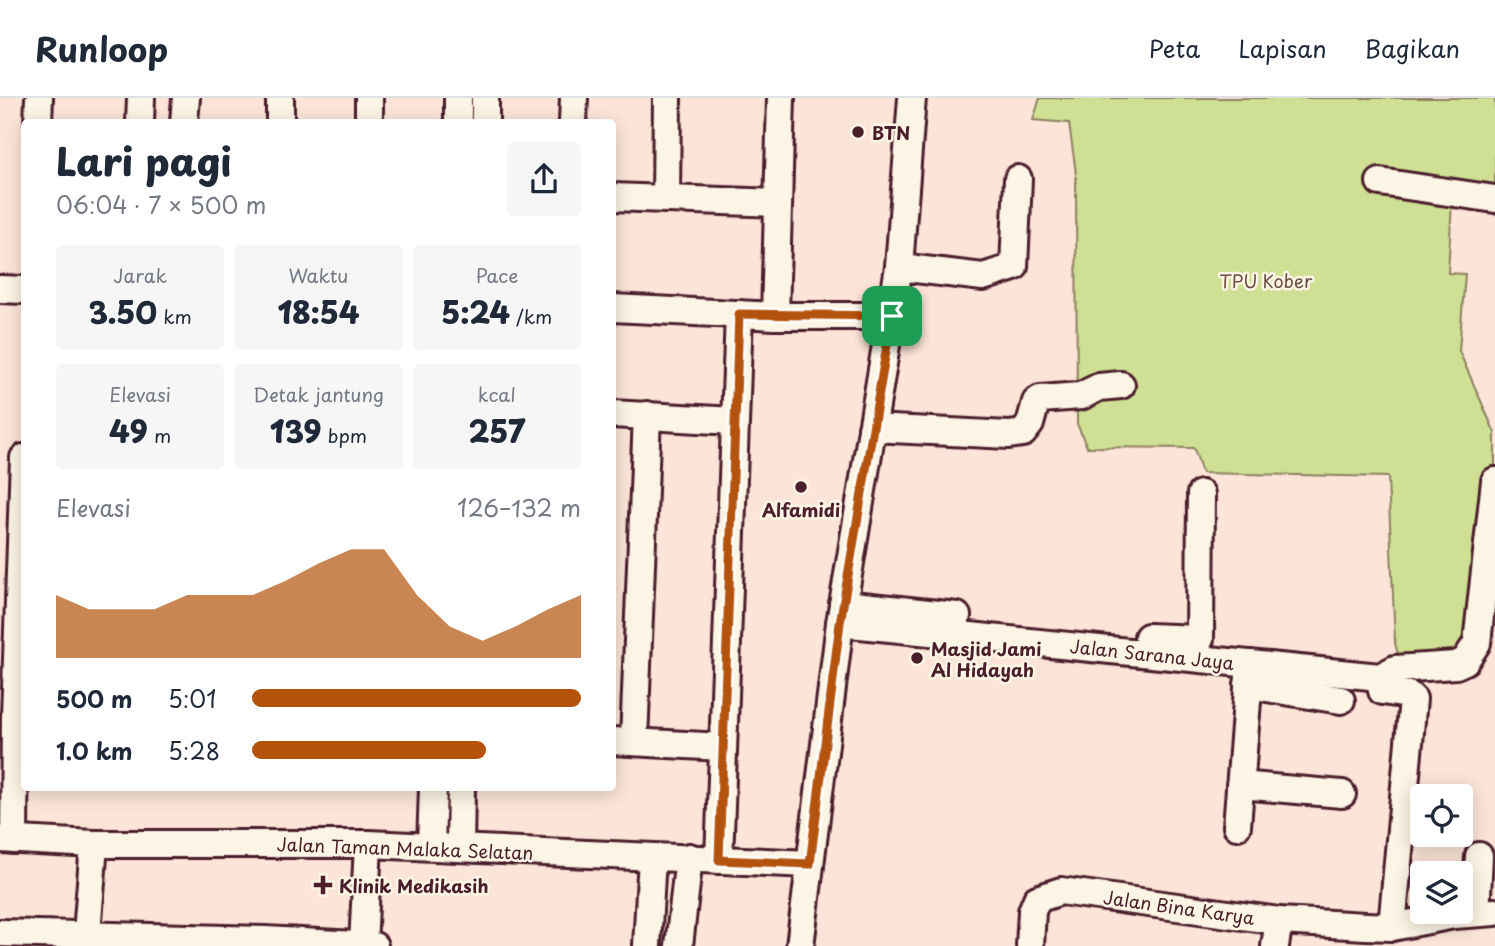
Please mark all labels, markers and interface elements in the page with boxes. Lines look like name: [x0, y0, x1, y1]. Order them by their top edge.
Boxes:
text: Runloop: [35, 23, 168, 73]
text: Peta: [1149, 30, 1200, 66]
text: Lapisan: [1238, 30, 1327, 66]
text: Bagikan: [1365, 30, 1460, 66]
place label: BTN: [872, 119, 910, 146]
marker: BTN: [850, 124, 866, 140]
text: Lari pagi: [56, 132, 232, 189]
button: share: [507, 142, 581, 216]
text: 06:04 · 7 × 500 m: [56, 187, 266, 222]
text: Jarak: [113, 261, 167, 289]
text: Waktu: [289, 261, 348, 289]
text: Pace: [475, 261, 518, 289]
park label: TPU Kober: [1220, 267, 1313, 294]
pin: [862, 286, 922, 346]
text: 3.50: [88, 289, 157, 334]
text: 18:54: [277, 289, 359, 334]
text: 5:24: [441, 289, 510, 334]
icon: arrive: [873, 297, 911, 335]
text: km: [157, 302, 192, 330]
text: /km: [510, 302, 552, 330]
text: Elevasi: [109, 380, 171, 408]
text: Detak jantung: [253, 380, 384, 408]
text: kcal: [478, 380, 516, 408]
text: 49: [109, 408, 148, 453]
text: 139: [270, 408, 322, 453]
text: 257: [468, 408, 525, 453]
text: m: [148, 421, 171, 449]
text: bpm: [322, 421, 367, 449]
marker: Alfamidi: [793, 479, 809, 495]
text: Elevasi: [56, 490, 131, 525]
text: 126–132 m: [457, 490, 581, 525]
place label: Alfamidi: [762, 496, 840, 523]
street label: Jalan Sarana Jaya: [1069, 632, 1236, 676]
place label: Masjid Jami Al Hidayah: [931, 635, 1041, 683]
marker: Masjid Jami Al Hidayah: [909, 650, 925, 666]
text: 500 m: [56, 681, 133, 716]
text: 5:01: [168, 681, 216, 716]
text: 1.0 km: [56, 733, 133, 768]
text: 5:28: [168, 733, 220, 768]
map controls: [1410, 784, 1473, 924]
button: locate: [1410, 784, 1473, 847]
street label: Jalan Taman Malaka Selatan: [276, 830, 534, 866]
button: layers: [1410, 861, 1473, 924]
place label: Klinik Medikasih: [339, 872, 488, 899]
marker: Klinik Medikasih: [313, 875, 333, 895]
street label: Jalan Bina Karya: [1102, 883, 1257, 931]

